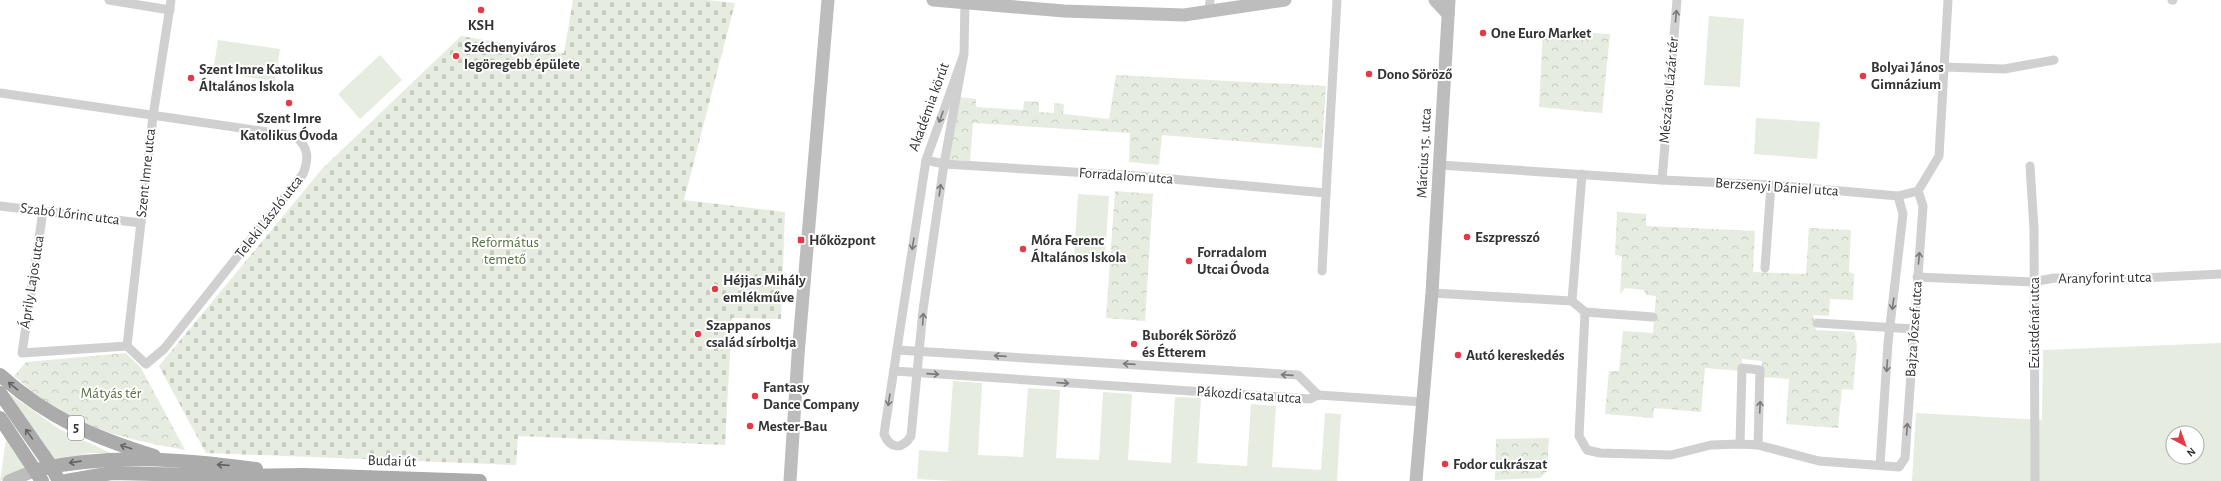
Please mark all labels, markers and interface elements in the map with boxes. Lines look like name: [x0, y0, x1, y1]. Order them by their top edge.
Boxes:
marker: KSH: [476, 5, 486, 15]
one-way arrow: [1672, 10, 1679, 23]
place label: KSH: [468, 18, 494, 33]
place label: One Euro Market: [1491, 26, 1591, 41]
marker: One Euro Market: [1478, 28, 1488, 38]
street label: Mészáros Lázár tér: [1657, 36, 1681, 144]
place label: Széchenyiváros legöregebb épülete: [464, 40, 580, 72]
marker: Széchenyiváros legöregebb épülete: [451, 51, 461, 61]
place label: Bolyai János Gimnázium: [1871, 60, 1944, 92]
street label: Akadémia körút: [906, 61, 952, 153]
place label: Szent Imre Katolikus Általános Iskola: [199, 62, 323, 94]
place label: Dono Söröző: [1377, 67, 1452, 82]
marker: Dono Söröző: [1364, 69, 1374, 79]
marker: Bolyai János Gimnázium: [1858, 71, 1868, 81]
marker: Szent Imre Katolikus Általános Iskola: [186, 73, 196, 83]
marker: Szent Imre Katolikus Óvoda: [284, 98, 294, 108]
street label: Március 15. utca: [1414, 107, 1434, 199]
place label: Szent Imre Katolikus Óvoda: [240, 111, 338, 143]
one-way arrow: [937, 111, 945, 123]
street label: Szent Imre utca: [134, 128, 158, 218]
street label: Forradalom utca: [1078, 165, 1174, 187]
street label: Teleki László utca: [232, 173, 306, 261]
street label: Berzsenyi Dániel utca: [1715, 175, 1839, 199]
one-way arrow: [936, 184, 944, 197]
street label: Szabó Lőrinc utca: [19, 200, 121, 228]
place label: Eszpresszó: [1475, 230, 1540, 245]
marker: Eszpresszó: [1462, 232, 1472, 242]
place label: Hőközpont: [809, 233, 876, 248]
place label: Móra Ferenc Általános Iskola: [1031, 233, 1127, 265]
street label: Áprily Lajos utca: [15, 234, 47, 330]
park label: Református temető: [471, 235, 539, 267]
marker: Hőközpont: [796, 235, 806, 245]
one-way arrow: [909, 237, 917, 250]
marker: Móra Ferenc Általános Iskola: [1018, 244, 1028, 254]
place label: Forradalom Utcai Óvoda: [1197, 245, 1269, 277]
one-way arrow: [1915, 252, 1922, 265]
marker: Forradalom Utcai Óvoda: [1184, 256, 1194, 266]
street label: Aranyforint utca: [2058, 270, 2152, 286]
place label: Héjjas Mihály emlékműve: [723, 273, 806, 305]
street label: Ezüstdénár utca: [2027, 277, 2042, 369]
street label: Bajza József utca: [1903, 280, 1925, 378]
marker: Héjjas Mihály emlékműve: [710, 284, 720, 294]
one-way arrow: [1889, 297, 1897, 310]
one-way arrow: [919, 313, 926, 326]
place label: Szappanos család sírboltja: [706, 318, 797, 350]
place label: Buborék Söröző és Étterem: [1142, 328, 1236, 360]
marker: Szappanos család sírboltja: [693, 329, 703, 339]
marker: Buborék Söröző és Étterem: [1129, 339, 1139, 349]
place label: Autó kereskedés: [1466, 348, 1565, 363]
marker: Autó kereskedés: [1453, 350, 1463, 360]
one-way arrow: [994, 353, 1007, 360]
one-way arrow: [1883, 359, 1890, 372]
one-way arrow: [1123, 361, 1136, 368]
one-way arrow: [926, 371, 939, 378]
one-way arrow: [1281, 371, 1294, 378]
one-way arrow: [1056, 379, 1069, 386]
place label: Fantasy Dance Company: [763, 380, 859, 412]
one-way arrow: [7, 382, 18, 390]
street label: Pákozdi csata utca: [1196, 384, 1302, 406]
park label: Mátyás tér: [81, 386, 142, 401]
marker: Fantasy Dance Company: [750, 391, 760, 401]
one-way arrow: [885, 393, 893, 406]
one-way arrow: [1756, 401, 1763, 414]
road number: 5: [68, 416, 84, 440]
place label: Mester-Bau: [758, 419, 827, 434]
marker: Mester-Bau: [745, 421, 755, 431]
one-way arrow: [1903, 423, 1910, 436]
north arrow: [2165, 425, 2205, 465]
one-way arrow: [25, 429, 33, 440]
one-way arrow: [120, 443, 133, 450]
text: N: [2185, 446, 2198, 459]
street label: Budai út: [367, 453, 417, 469]
place label: Fodor cukrászat: [1453, 457, 1547, 472]
one-way arrow: [69, 458, 82, 466]
marker: Fodor cukrászat: [1440, 459, 1450, 469]
one-way arrow: [217, 462, 230, 469]

